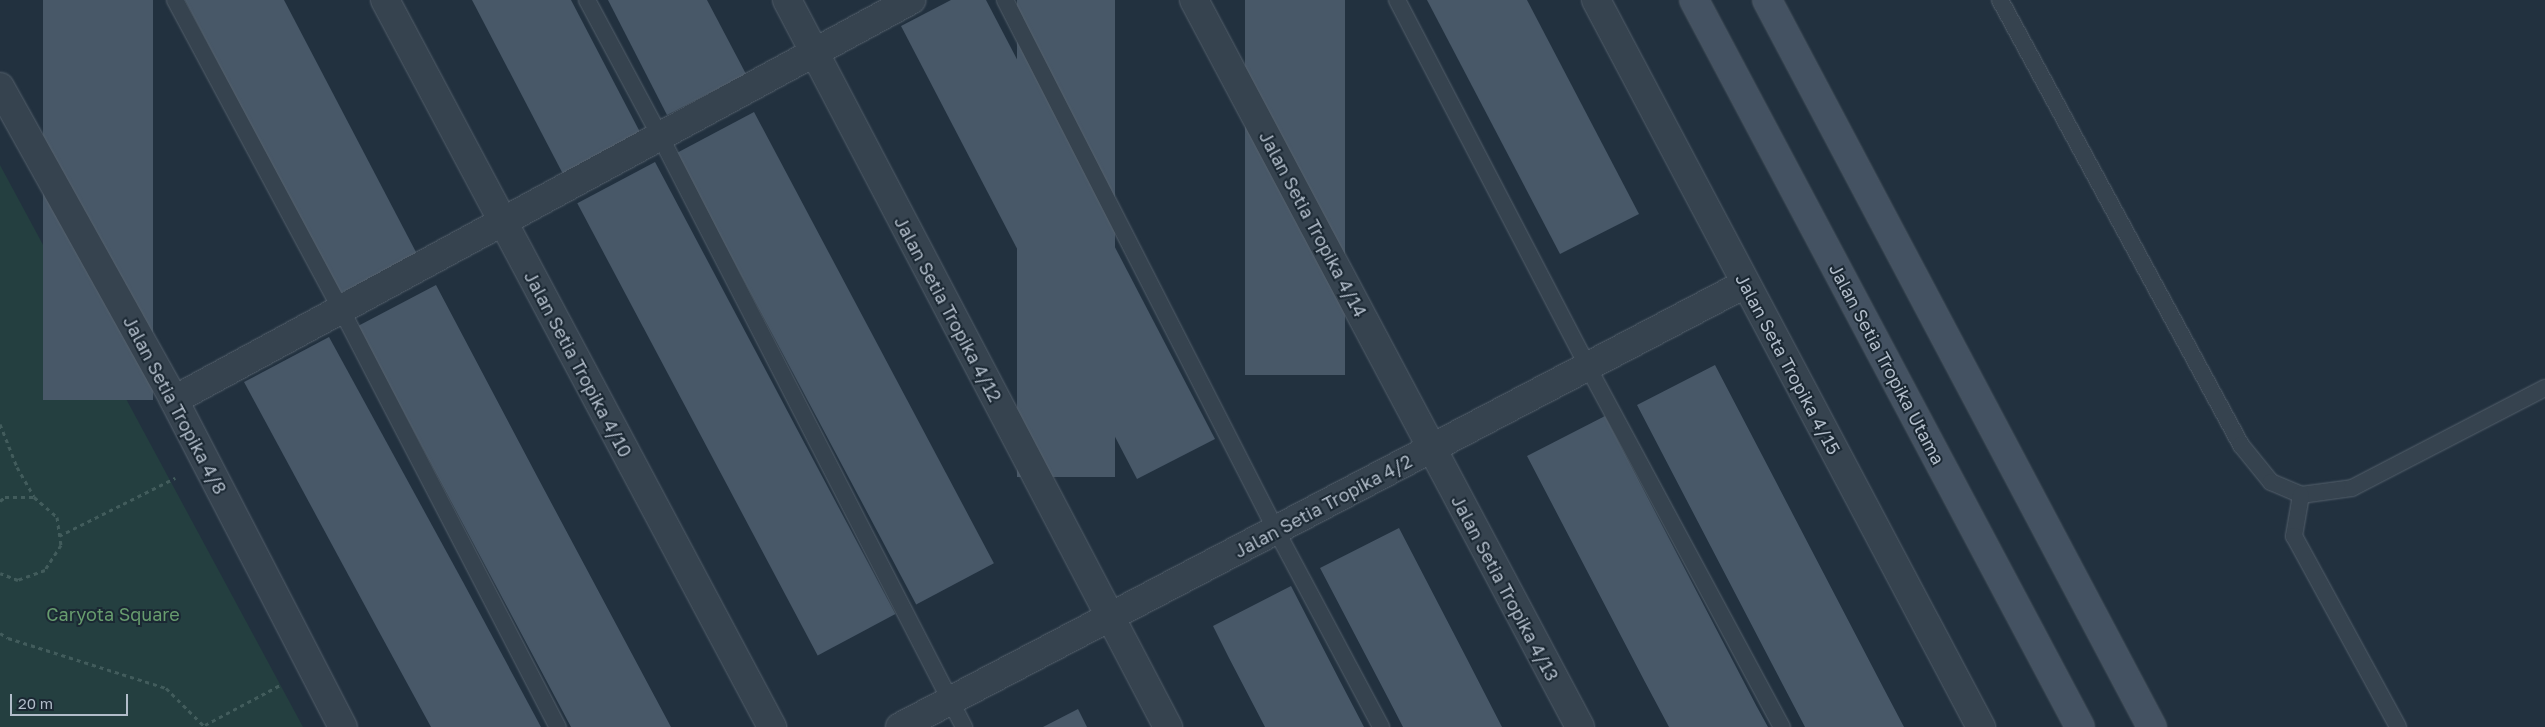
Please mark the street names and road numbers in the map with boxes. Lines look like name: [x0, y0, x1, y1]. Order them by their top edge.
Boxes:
street label: Jalan Setia Tropika 4/14: [1255, 127, 1371, 321]
street label: Jalan Setia Tropika 4/12: [890, 213, 1006, 405]
street label: Jalan Setia Tropika Utama: [1825, 260, 1949, 468]
street label: Jalan Setia Tropika 4/10: [520, 267, 636, 461]
street label: Jalan Seta Tropika 4/15: [1731, 270, 1845, 458]
street label: Jalan Setia Tropika 4/8: [119, 312, 231, 498]
street label: Jalan Setia Tropika 4/2: [1230, 450, 1416, 562]
street label: Jalan Setia Tropika 4/13: [1447, 492, 1563, 684]

